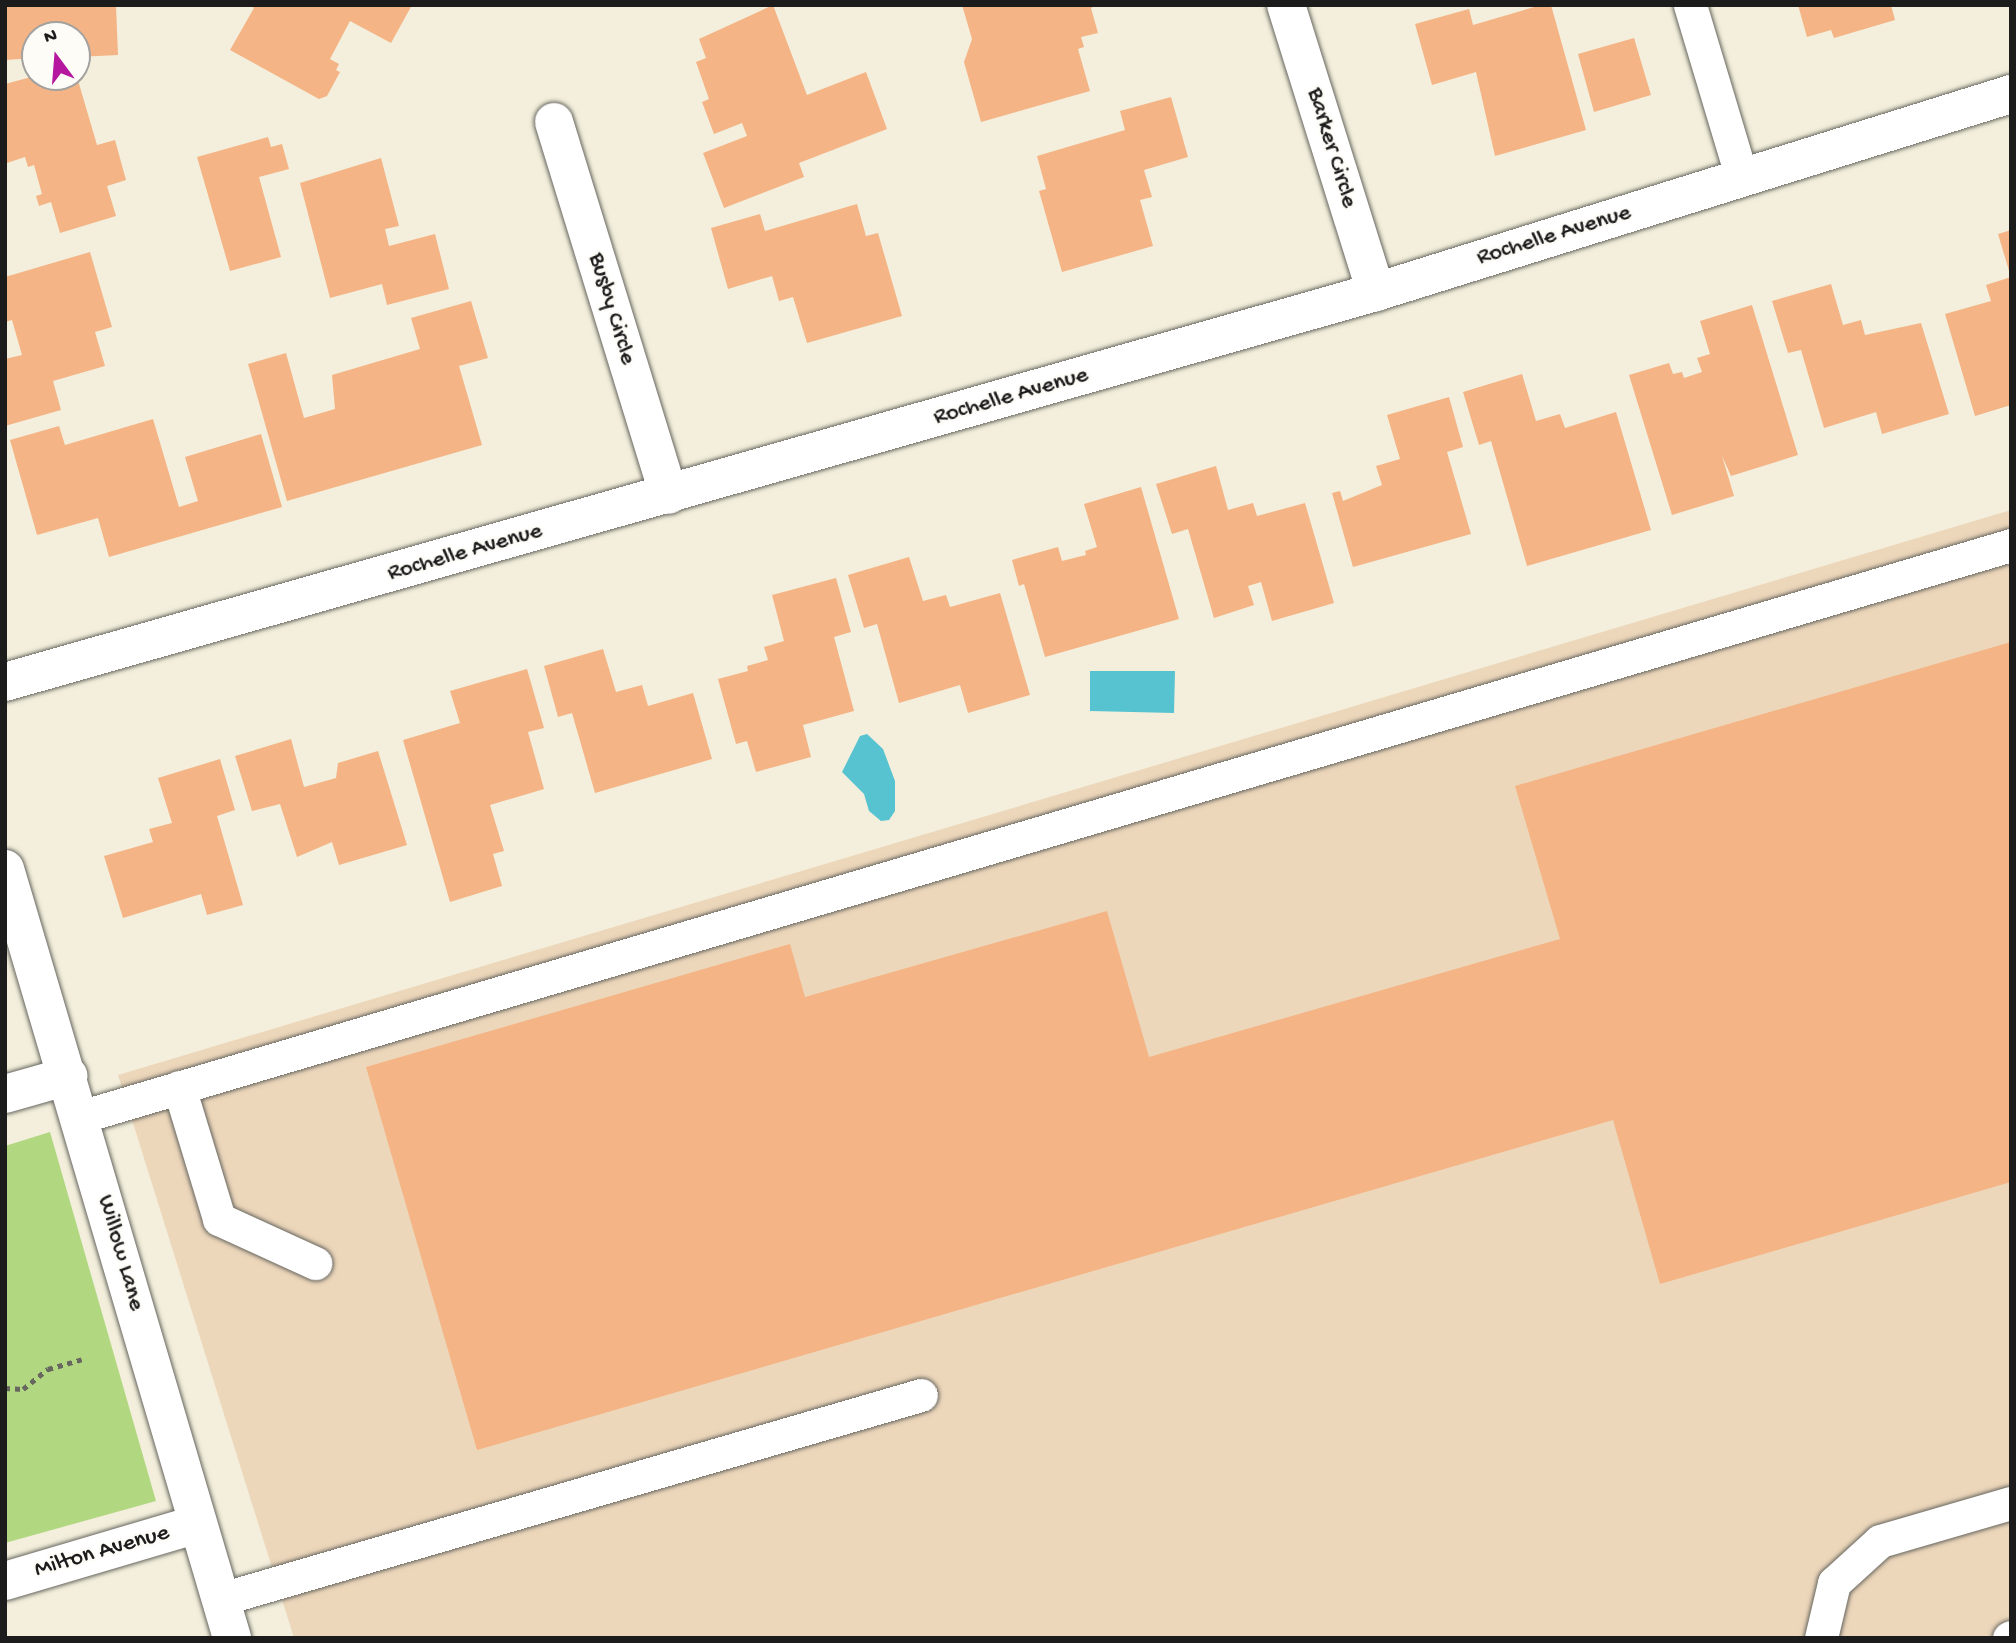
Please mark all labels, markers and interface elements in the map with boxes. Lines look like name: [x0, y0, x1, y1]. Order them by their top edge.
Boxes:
north arrow: [21, 21, 91, 91]
text: N: [41, 24, 60, 50]
street label: Barker Circle: [1299, 85, 1363, 211]
street label: Rochelle Avenue: [1474, 199, 1634, 273]
street label: Busby Circle: [580, 250, 642, 368]
street label: Rochelle Avenue: [930, 361, 1092, 433]
street label: Rochelle Avenue: [384, 517, 546, 589]
street label: Willow Lane: [90, 1192, 150, 1314]
street label: Milton Avenue: [31, 1519, 173, 1585]

